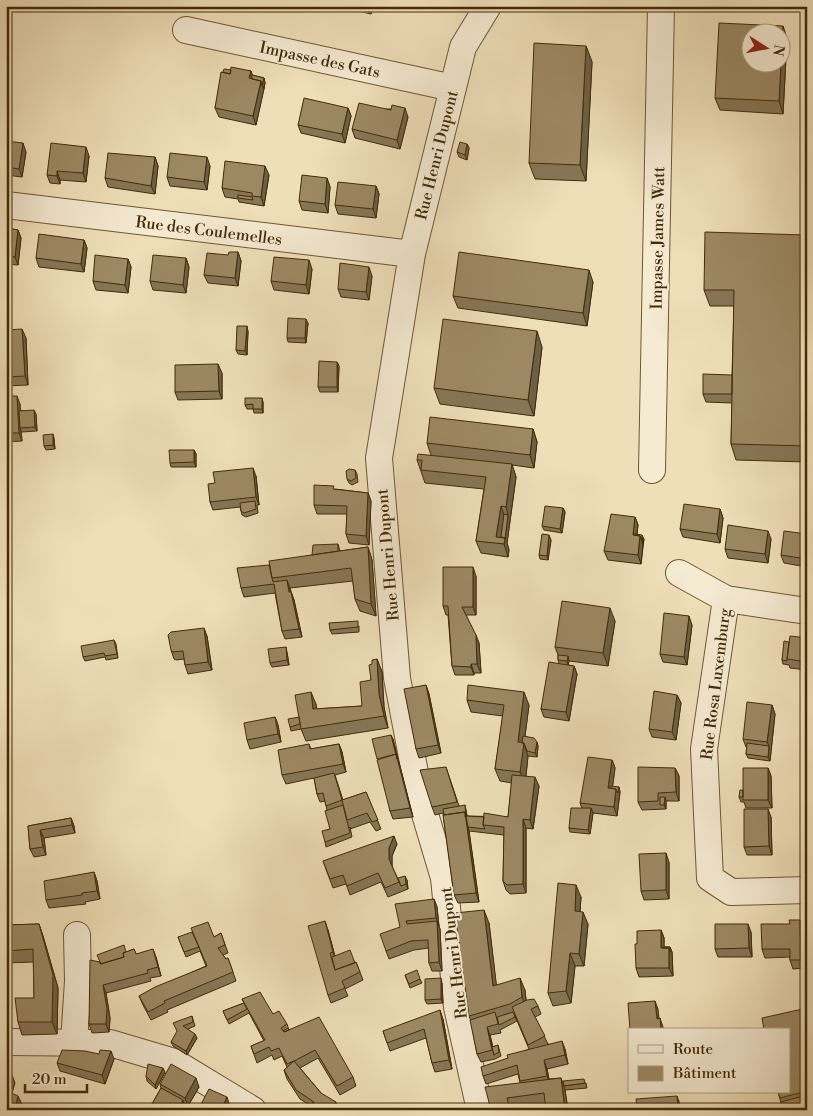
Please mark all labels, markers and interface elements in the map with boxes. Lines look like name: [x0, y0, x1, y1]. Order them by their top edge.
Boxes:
north arrow: [740, 22, 790, 72]
street label: Impasse des Gats: [258, 37, 382, 83]
text: N: [768, 43, 788, 57]
street label: Rue Henri Dupont: [411, 88, 463, 222]
street label: Impasse James Watt: [647, 166, 669, 310]
street label: Rue des Coulemelles: [134, 212, 283, 250]
street label: Rue Henri Dupont: [372, 488, 404, 622]
street label: Rue Rosa Luxemburg: [697, 606, 735, 761]
street label: Rue Henri Dupont: [436, 885, 472, 1020]
legend: [628, 1028, 790, 1094]
text: Route: [673, 1040, 713, 1059]
scale bar: [25, 1061, 88, 1093]
text: Bâtiment: [672, 1064, 737, 1083]
text: 20 m: [32, 1070, 67, 1089]

